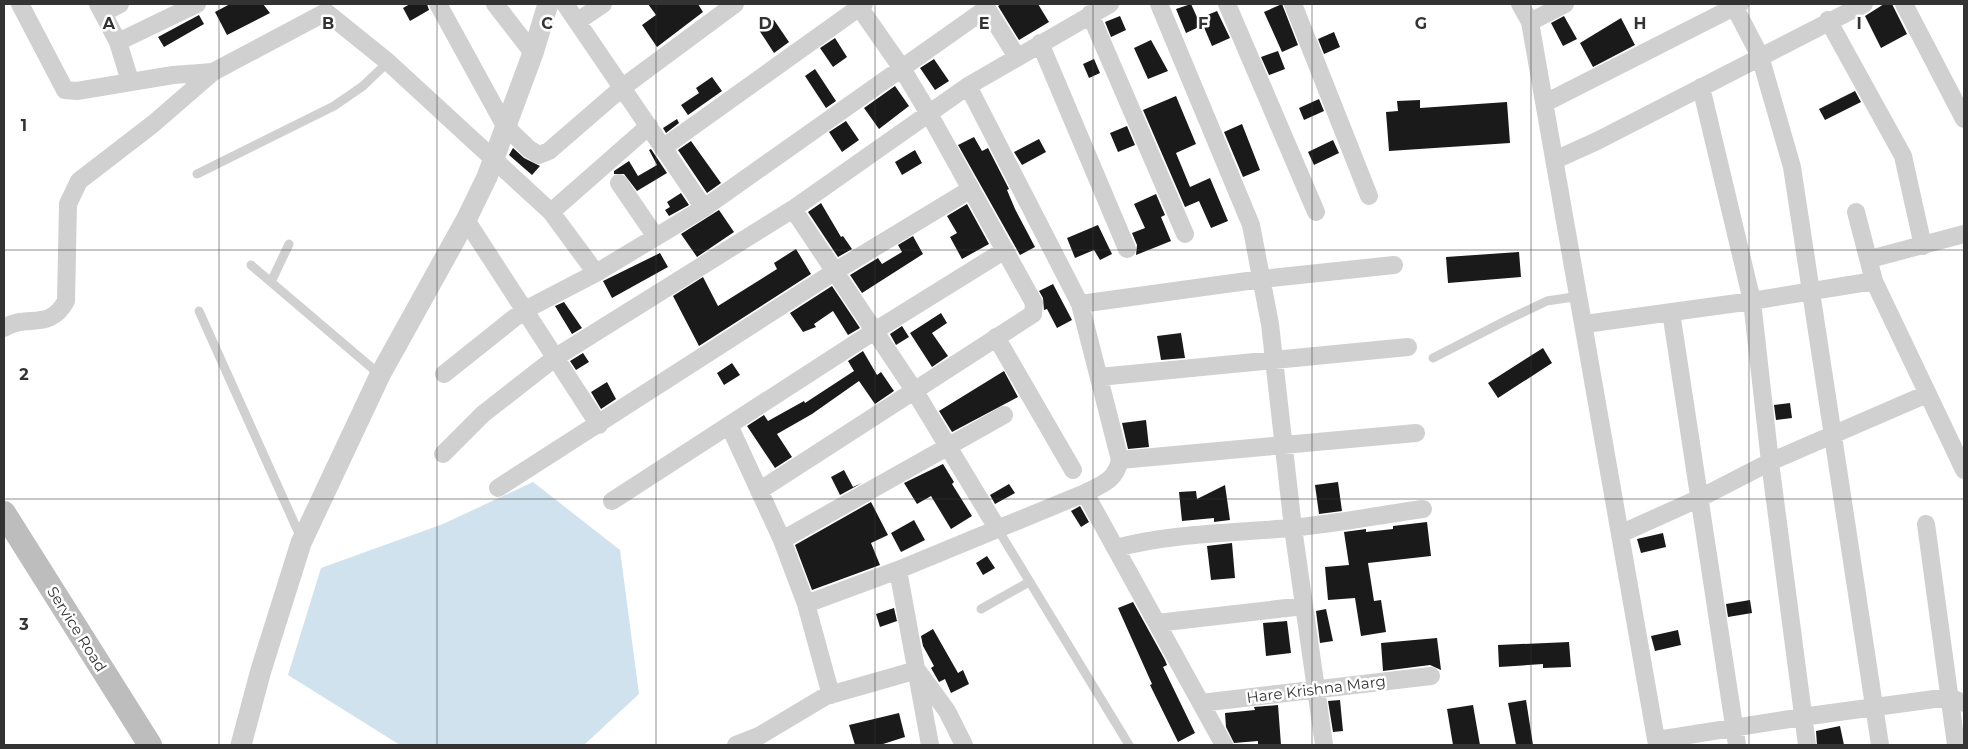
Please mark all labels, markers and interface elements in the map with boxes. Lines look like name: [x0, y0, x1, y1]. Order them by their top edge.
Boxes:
text: A: [102, 14, 116, 33]
text: B: [322, 14, 334, 33]
text: C: [541, 14, 553, 33]
text: D: [758, 14, 772, 33]
text: E: [979, 14, 989, 33]
text: F: [1198, 14, 1208, 33]
text: G: [1415, 14, 1427, 33]
text: H: [1634, 14, 1646, 33]
text: I: [1856, 14, 1862, 33]
text: 1: [21, 116, 27, 135]
text: 2: [19, 365, 29, 384]
street label: Service Road: [43, 583, 111, 675]
text: 3: [18, 615, 29, 634]
street label: Hare Krishna Marg: [1245, 671, 1387, 707]

